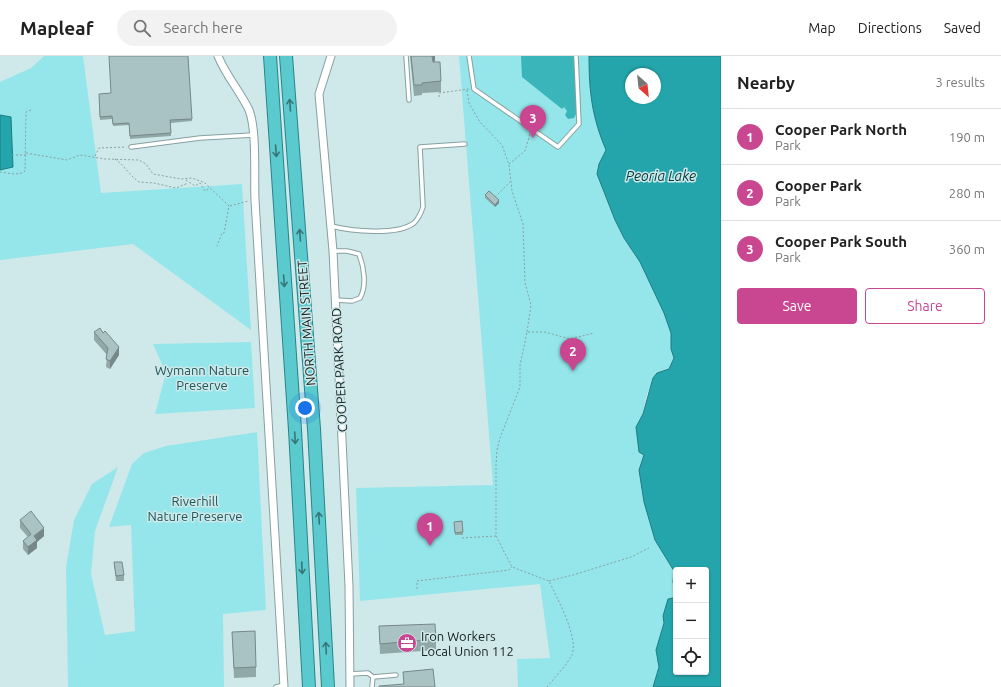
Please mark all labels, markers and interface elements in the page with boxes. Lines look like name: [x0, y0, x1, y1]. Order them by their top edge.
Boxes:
search box: [117, 10, 397, 46]
text: Mapleaf: [20, 17, 93, 39]
icon: search: [131, 17, 153, 39]
text: Search here: [163, 19, 243, 36]
text: Map: [808, 20, 836, 36]
text: Directions: [858, 20, 922, 36]
text: Saved: [944, 20, 981, 36]
north arrow: [625, 68, 661, 104]
text: Nearby: [737, 73, 795, 92]
text: 3 results: [935, 75, 985, 89]
one-way arrow: [286, 99, 293, 112]
pin: 3: [520, 105, 546, 138]
text: Cooper Park North: [775, 121, 907, 138]
text: 1: [746, 130, 754, 144]
text: 190 m: [949, 130, 985, 144]
text: Park: [775, 138, 801, 152]
one-way arrow: [272, 144, 279, 157]
water label: Peoria Lake: [626, 168, 696, 184]
text: Cooper Park: [775, 177, 862, 194]
text: 2: [746, 186, 754, 200]
text: 280 m: [949, 186, 985, 200]
text: Park: [775, 194, 801, 208]
one-way arrow: [297, 229, 304, 242]
text: Cooper Park South: [775, 233, 907, 250]
text: 3: [746, 242, 754, 256]
text: 360 m: [949, 242, 985, 256]
text: Park: [775, 250, 801, 264]
street label: NORTH MAIN STREET: [295, 260, 317, 386]
one-way arrow: [281, 274, 288, 287]
button: Save: [737, 288, 857, 324]
button: Share: [865, 288, 985, 324]
street label: COOPER PARK ROAD: [329, 307, 349, 433]
pin: 2: [560, 338, 586, 371]
park label: Wymann Nature Preserve: [155, 363, 249, 392]
your location: [295, 398, 315, 418]
one-way arrow: [291, 431, 299, 444]
park label: Riverhill Nature Preserve: [148, 494, 242, 523]
one-way arrow: [315, 512, 322, 525]
pin: 1: [417, 513, 443, 546]
one-way arrow: [299, 561, 306, 574]
map controls: [673, 567, 709, 675]
button: +: [673, 567, 709, 603]
button: −: [673, 603, 709, 639]
place label: Iron Workers Local Union 112: [421, 629, 514, 658]
office icon: Iron Workers Local Union 112: [396, 632, 418, 654]
button: locate: [673, 639, 709, 675]
one-way arrow: [322, 642, 329, 655]

